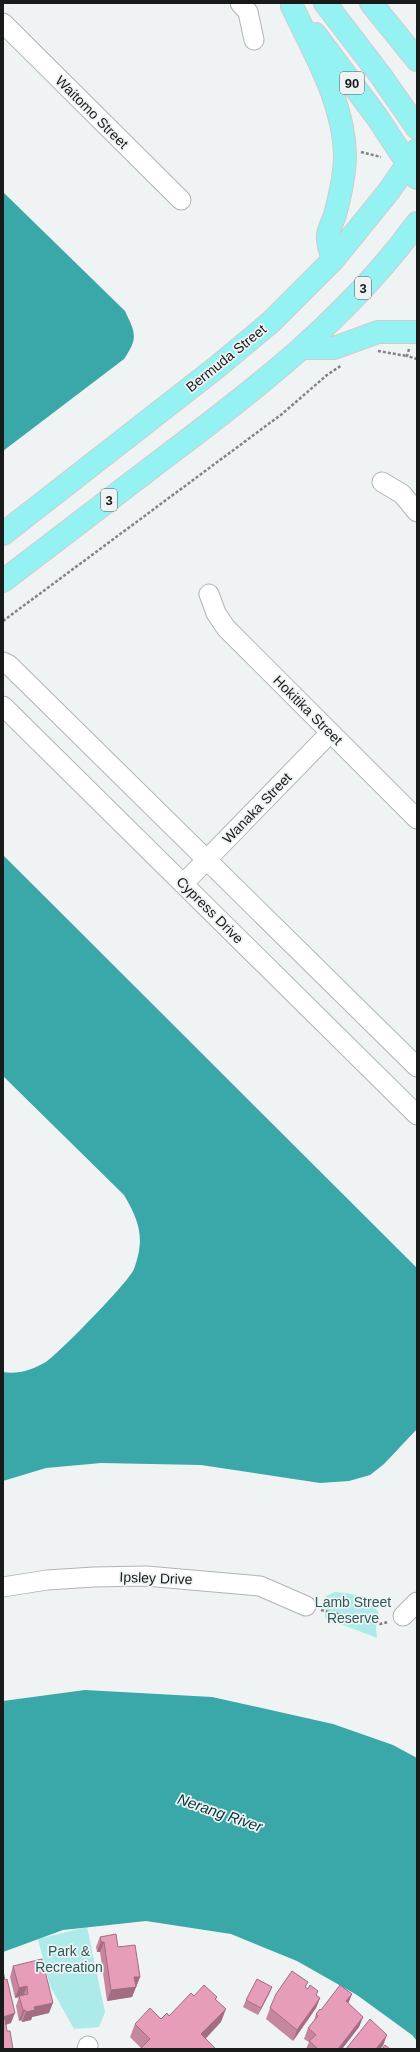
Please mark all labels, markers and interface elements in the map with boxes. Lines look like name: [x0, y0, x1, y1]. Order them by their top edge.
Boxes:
street label: Waitomo Street: [52, 72, 132, 152]
road number: 90: [340, 72, 364, 94]
road number: 3: [355, 277, 371, 299]
street label: Bermuda Street: [183, 321, 269, 395]
road number: 3: [101, 489, 117, 511]
street label: Hokitika Street: [270, 672, 346, 748]
street label: Wanaka Street: [219, 769, 295, 847]
street label: Cypress Drive: [173, 873, 247, 947]
street label: Ipsley Drive: [119, 1569, 193, 1587]
park label: Lamb Street Reserve: [315, 1594, 391, 1626]
water label: Nerang River: [176, 1790, 266, 1835]
park label: Park & Recreation: [35, 1943, 103, 1975]

